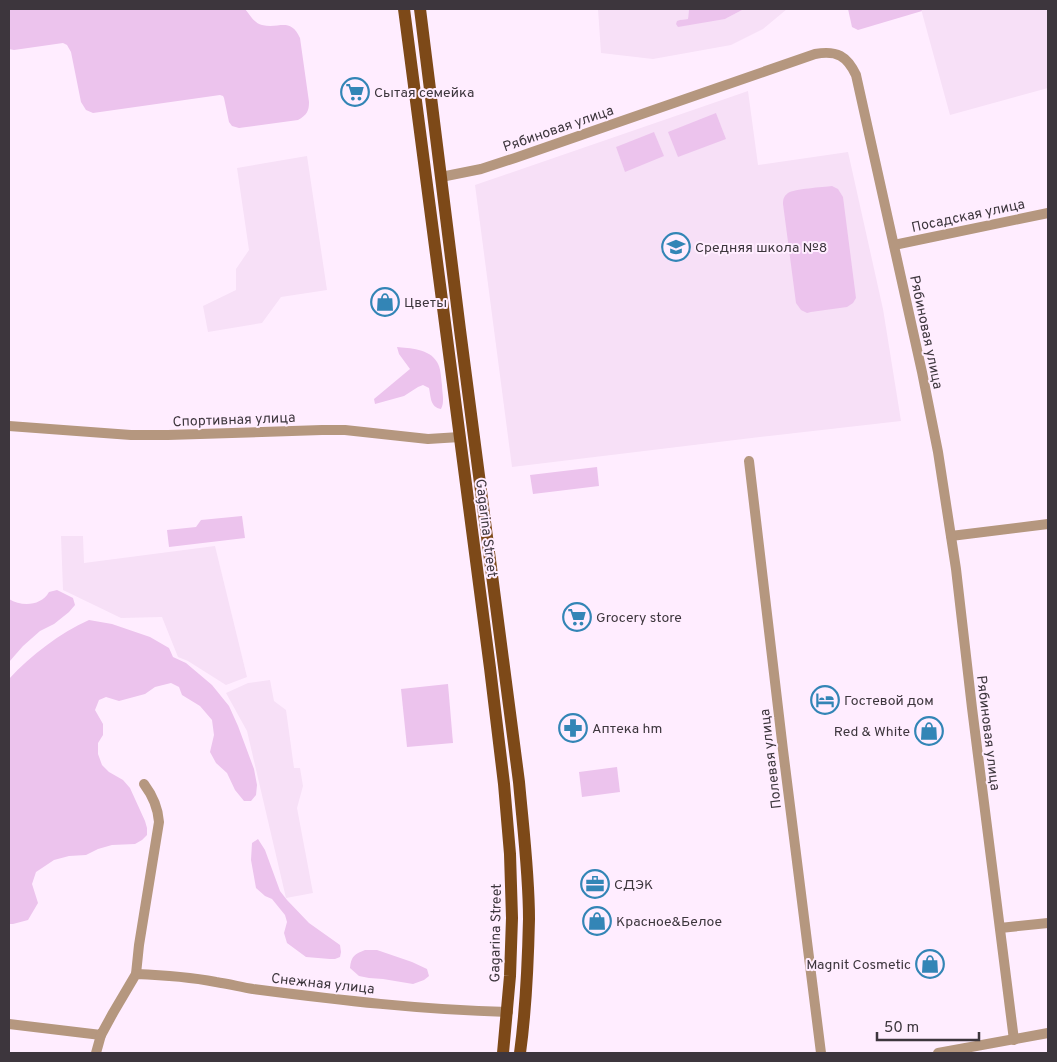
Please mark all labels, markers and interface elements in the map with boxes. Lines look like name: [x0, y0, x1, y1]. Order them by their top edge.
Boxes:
supermarket icon: Сытая семейка: [340, 77, 370, 107]
place label: Сытая семейка: [374, 85, 474, 102]
street label: Рябиновая улица: [501, 103, 616, 156]
street label: Посадская улица: [910, 196, 1027, 237]
school or university icon: Средняя школа №8: [661, 232, 691, 262]
place label: Средняя школа №8: [695, 240, 827, 257]
street label: Рябиновая улица: [905, 274, 946, 391]
shop icon: Цветы: [370, 287, 400, 317]
place label: Цветы: [404, 295, 447, 312]
street label: Спортивная улица: [172, 410, 296, 431]
street label: Gagarina Street: [471, 478, 500, 578]
supermarket icon: Grocery store: [562, 602, 592, 632]
place label: Grocery store: [596, 610, 682, 627]
street label: Рябиновая улица: [972, 675, 1003, 792]
hotel icon: Гостевой дом: [810, 685, 840, 715]
place label: Гостевой дом: [844, 693, 934, 710]
street label: Полевая улица: [757, 708, 786, 810]
pharmacy icon: Аптека hm: [558, 713, 588, 743]
shop icon: Red & White: [914, 716, 944, 746]
place label: Аптека hm: [592, 721, 662, 738]
place label: Red & White: [834, 724, 910, 741]
office icon: СДЭК: [580, 869, 610, 899]
place label: СДЭК: [614, 877, 653, 894]
street label: Gagarina Street: [487, 883, 506, 983]
shop icon: Красное&Белое: [582, 906, 612, 936]
place label: Красное&Белое: [616, 914, 722, 931]
shop icon: Magnit Cosmetic: [915, 949, 945, 979]
place label: Magnit Cosmetic: [806, 957, 911, 974]
street label: Снежная улица: [270, 971, 375, 998]
scale bar: [877, 1010, 980, 1042]
text: 50 m: [884, 1019, 919, 1038]

